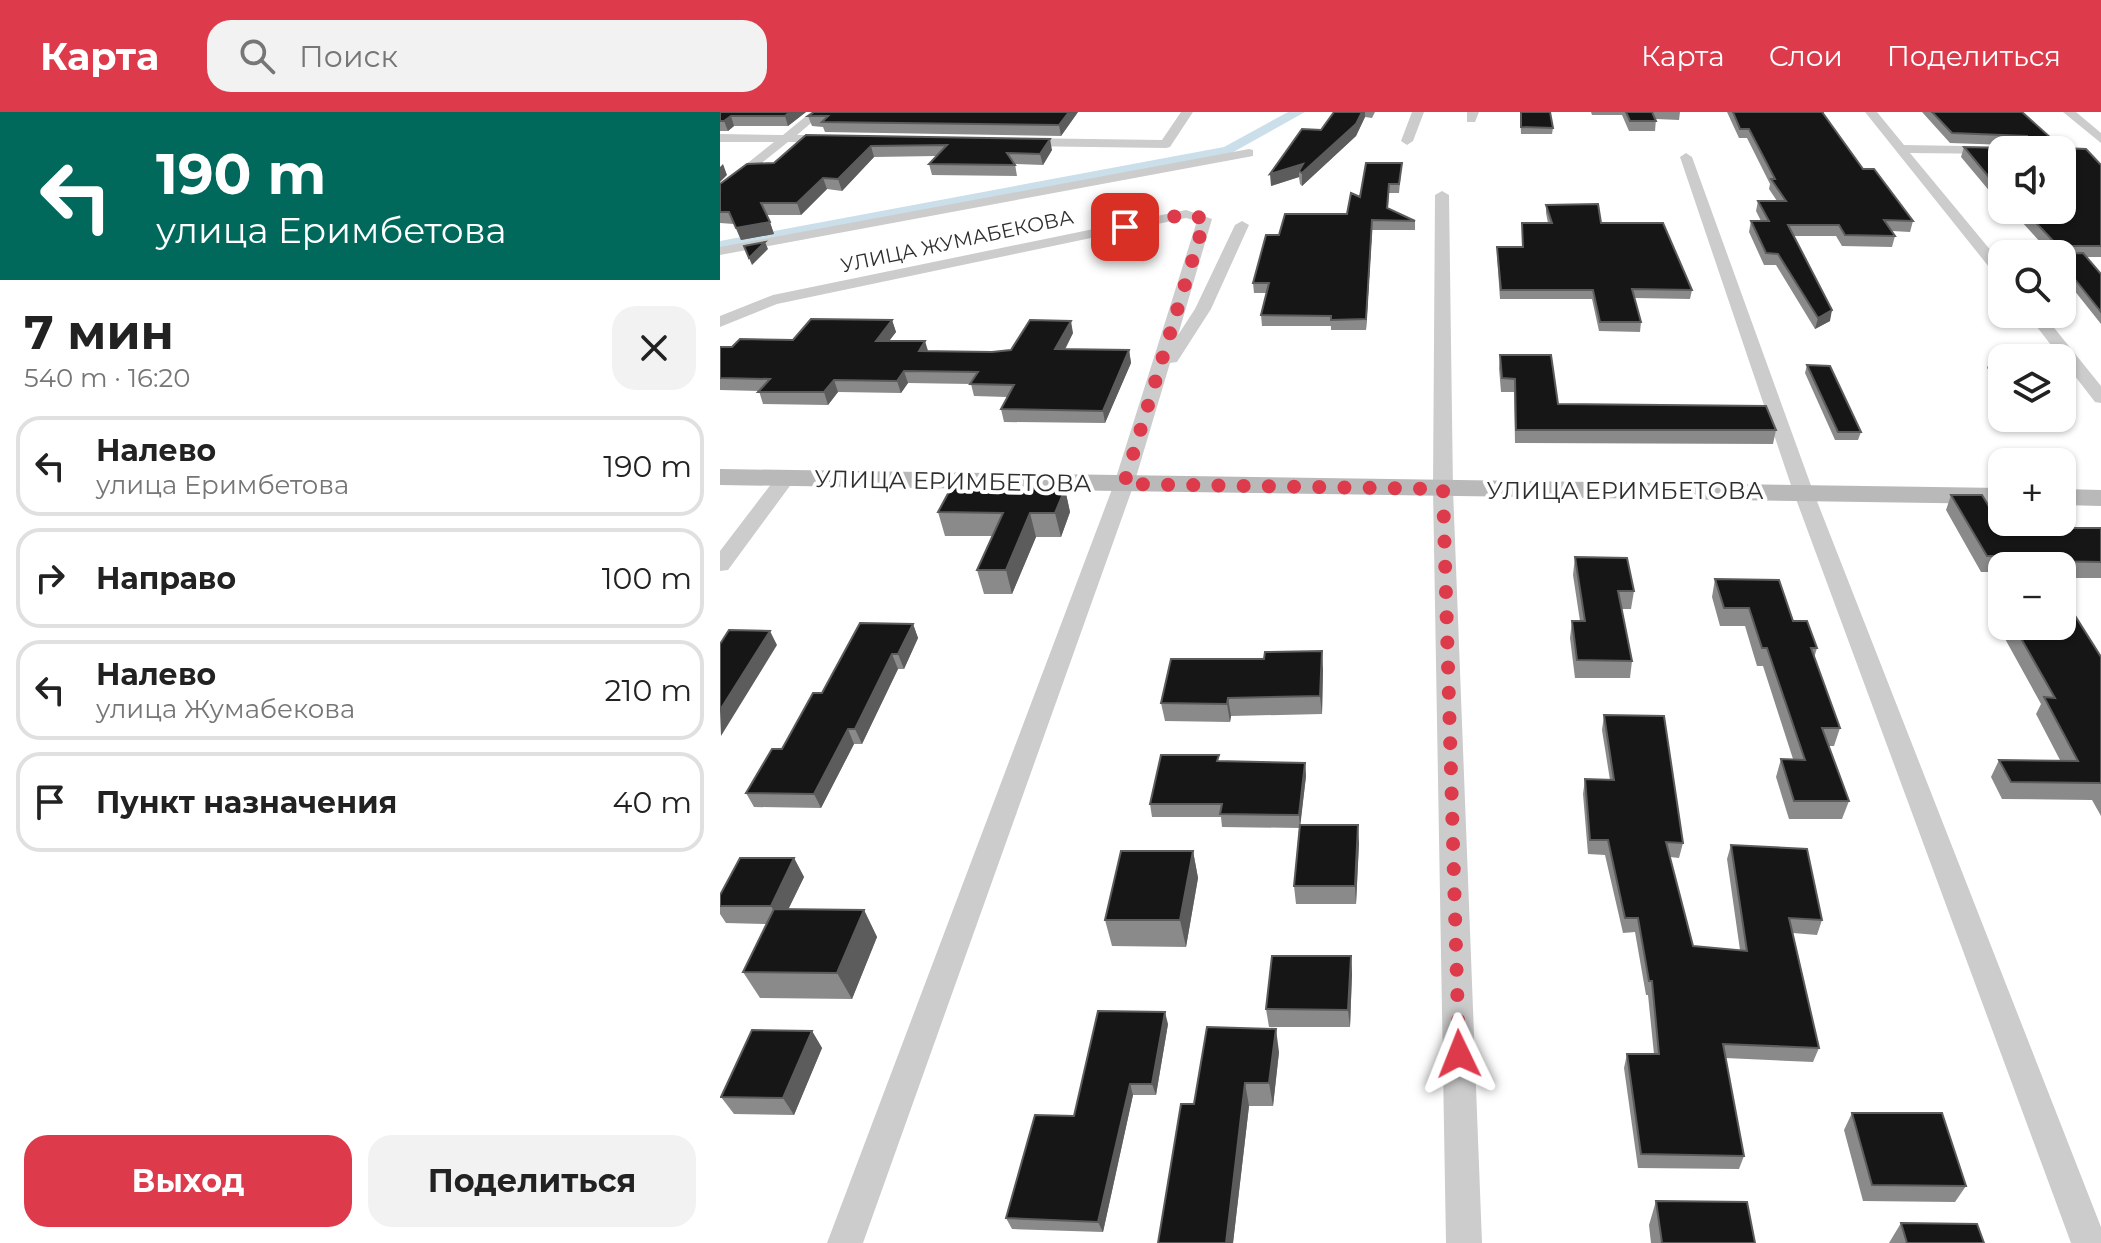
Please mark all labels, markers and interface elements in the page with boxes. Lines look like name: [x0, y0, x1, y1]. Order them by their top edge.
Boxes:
search box: [207, 20, 767, 92]
text: Карта: [40, 33, 159, 80]
icon: search: [235, 34, 279, 78]
text: Поиск: [299, 38, 398, 75]
text: Карта: [1641, 39, 1725, 73]
text: Слои: [1769, 39, 1843, 73]
text: Поделиться: [1887, 39, 2061, 73]
map controls: [1988, 136, 2076, 640]
button: sound: [1988, 136, 2076, 224]
text: 190 m: [156, 140, 326, 208]
icon: left: [24, 144, 128, 248]
pin: [1091, 193, 1159, 261]
street label: УЛИЦА ЖУМАБЕКОВА: [838, 205, 1076, 277]
icon: arrive: [1103, 205, 1147, 249]
text: улица Еримбетова: [156, 208, 507, 252]
button: search: [1988, 240, 2076, 328]
text: 7 мин: [24, 303, 174, 361]
button: close: [612, 306, 696, 390]
button: layers: [1988, 344, 2076, 432]
text: 540 m · 16:20: [24, 362, 190, 394]
text: Налево: [96, 432, 216, 469]
icon: left: [28, 444, 72, 488]
text: 190 m: [603, 448, 692, 485]
button: +: [1988, 448, 2076, 536]
street label: УЛИЦА ЕРИМБЕТОВА: [814, 464, 1092, 498]
text: улица Еримбетова: [96, 469, 349, 501]
street label: УЛИЦА ЕРИМБЕТОВА: [1486, 476, 1764, 505]
button: −: [1988, 552, 2076, 640]
icon: right: [28, 556, 72, 600]
text: Направо: [96, 560, 236, 597]
text: 100 m: [602, 560, 692, 597]
text: Налево: [96, 656, 216, 693]
icon: left: [28, 668, 72, 712]
text: 210 m: [605, 672, 692, 709]
text: улица Жумабекова: [96, 693, 355, 725]
icon: arrive: [28, 780, 72, 824]
text: Пункт назначения: [96, 784, 397, 821]
text: 40 m: [613, 784, 692, 821]
position arrow: [1417, 1012, 1501, 1096]
button: Выход: [24, 1135, 352, 1227]
button: Поделиться: [368, 1135, 696, 1227]

